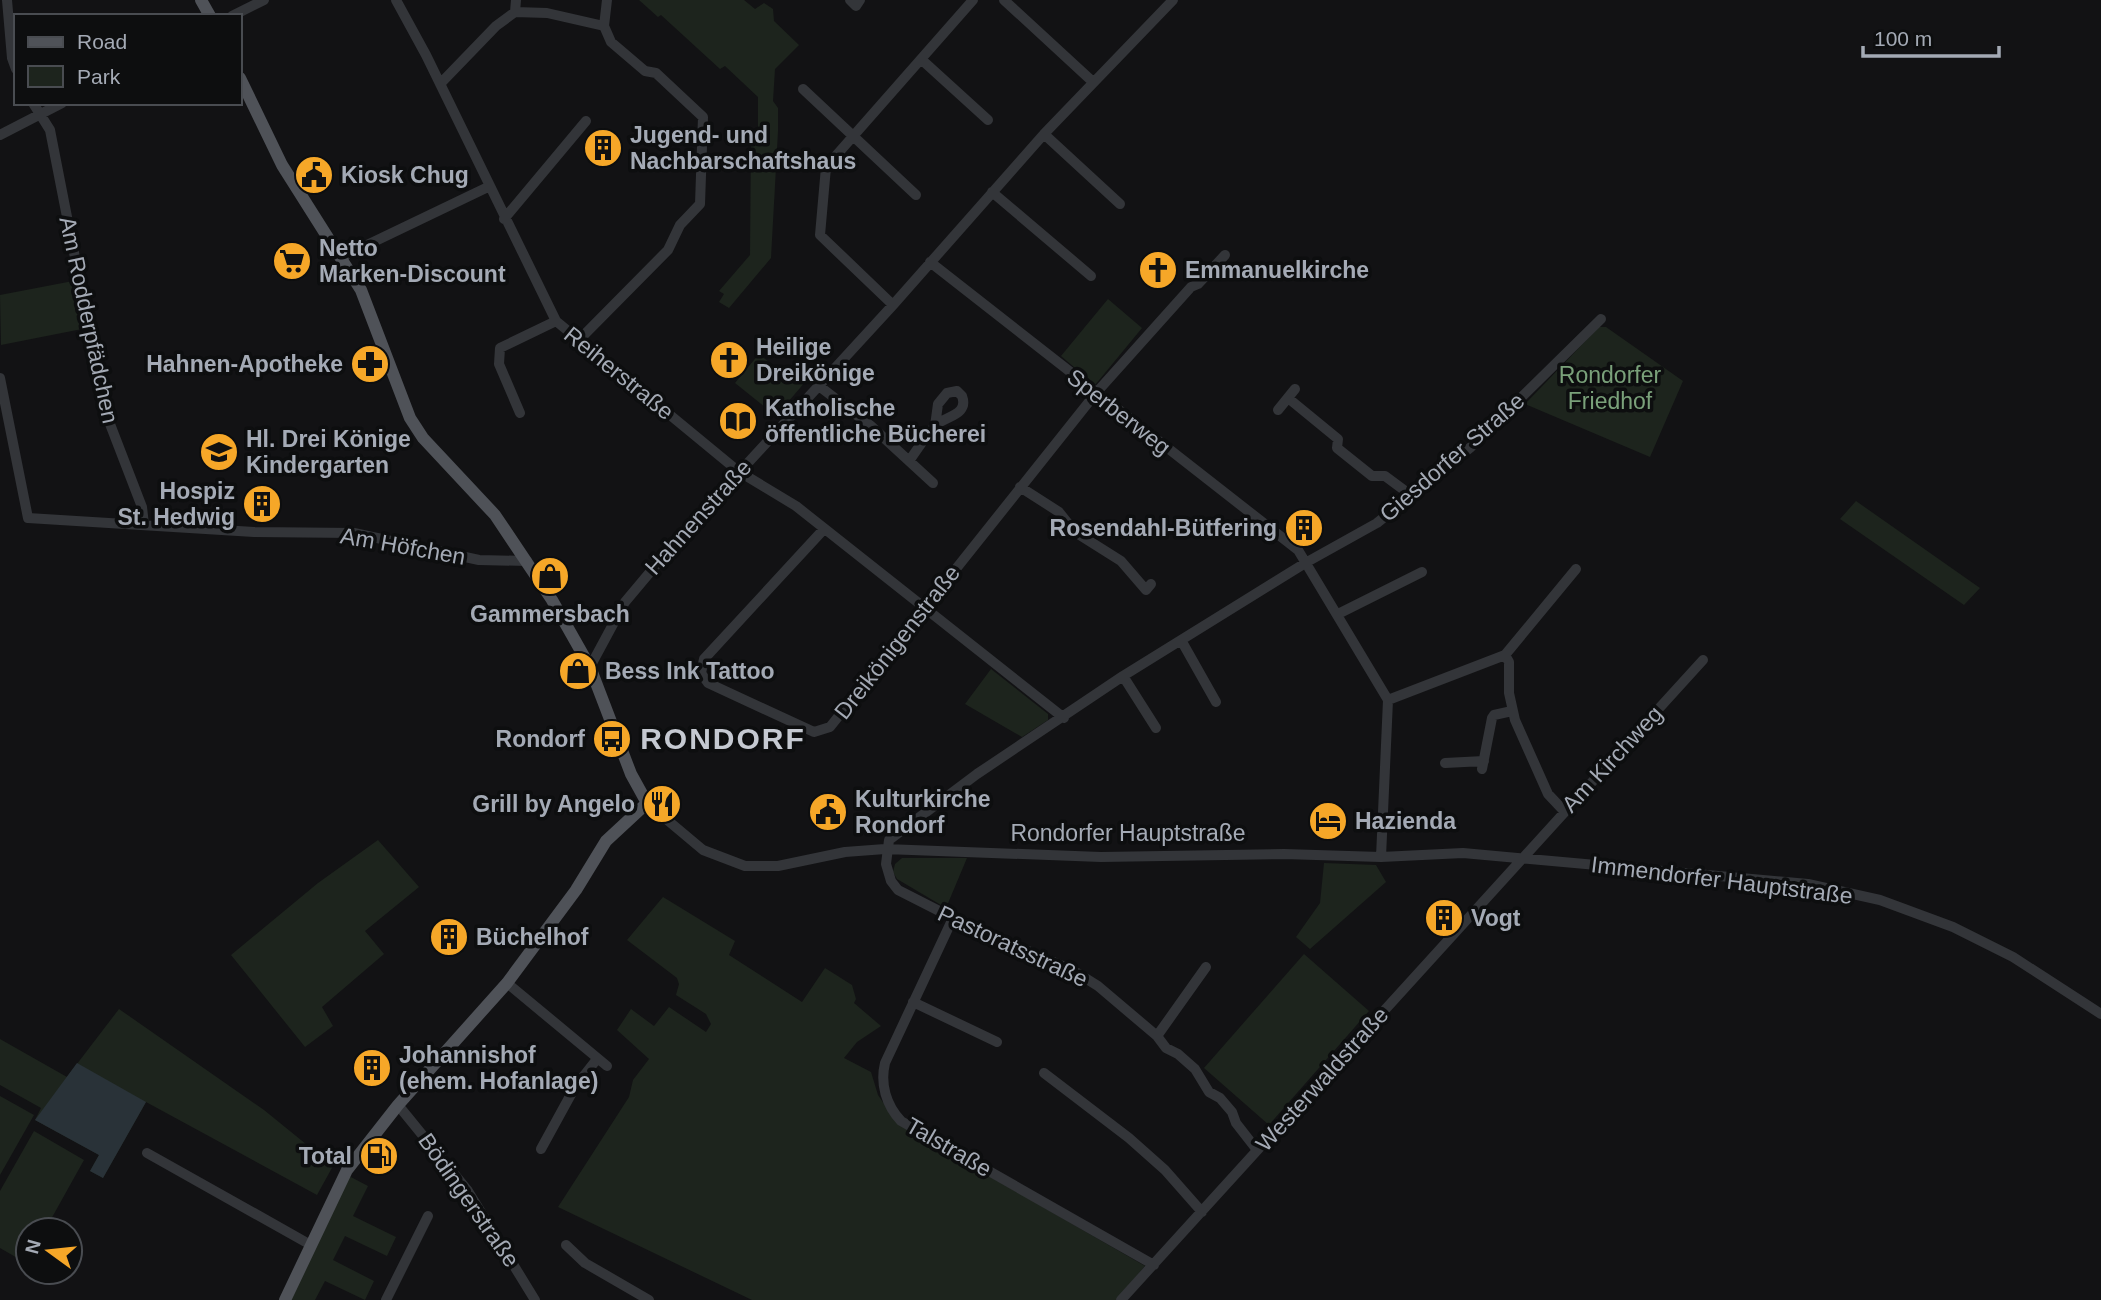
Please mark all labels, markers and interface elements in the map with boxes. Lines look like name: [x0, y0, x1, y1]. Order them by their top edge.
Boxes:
legend: [14, 14, 242, 105]
scale bar: [1863, 14, 2000, 58]
text: 100 m: [1874, 27, 1932, 50]
text: Road: [77, 30, 127, 53]
text: Park: [77, 65, 121, 88]
place label: Jugend- und Nachbarschaftshaus: [630, 122, 856, 174]
building icon: Jugend- und Nachbarschaftshaus: [582, 127, 624, 169]
public building icon: Kiosk Chug: [293, 154, 335, 196]
place label: Kiosk Chug: [341, 162, 469, 188]
street label: Am Rodderpfädchen: [54, 214, 124, 426]
place label: Netto Marken-Discount: [319, 235, 506, 287]
supermarket icon: Netto Marken-Discount: [271, 240, 313, 282]
church icon: Emmanuelkirche: [1137, 249, 1179, 291]
place label: Emmanuelkirche: [1185, 257, 1369, 283]
street label: Reiherstraße: [559, 321, 679, 425]
place label: Heilige Dreikönige: [756, 334, 875, 386]
church icon: Heilige Dreikönige: [708, 339, 750, 381]
pharmacy icon: Hahnen-Apotheke: [349, 343, 391, 385]
place label: Hahnen-Apotheke: [146, 351, 343, 377]
park label: Rondorfer Friedhof: [1559, 362, 1661, 414]
street label: Sperberweg: [1062, 364, 1176, 460]
street label: Giesdorfer Straße: [1374, 387, 1530, 527]
place label: Katholische öffentliche Bücherei: [765, 395, 986, 447]
library icon: Katholische öffentliche Bücherei: [717, 400, 759, 442]
place label: Hl. Drei Könige Kindergarten: [246, 426, 411, 478]
school or university icon: Hl. Drei Könige Kindergarten: [198, 431, 240, 473]
street label: Hahnenstraße: [640, 454, 756, 580]
place label: Hospiz St. Hedwig: [117, 478, 235, 530]
building icon: Hospiz St. Hedwig: [241, 483, 283, 525]
building icon: Rosendahl-Bütfering: [1283, 507, 1325, 549]
place label: Rosendahl-Bütfering: [1050, 515, 1277, 541]
street label: Am Höfchen: [338, 522, 468, 570]
shop icon: Gammersbach: [529, 555, 571, 597]
street label: Dreikönigenstraße: [829, 560, 965, 724]
place label: Gammersbach: [470, 601, 630, 627]
shop icon: Bess Ink Tattoo: [557, 650, 599, 692]
place label: Bess Ink Tattoo: [605, 658, 775, 684]
street label: Am Kirchweg: [1556, 701, 1668, 817]
bus stop icon: Rondorf: [591, 718, 633, 760]
district label: RONDORF: [640, 722, 806, 755]
place label: Rondorf: [496, 726, 585, 752]
restaurant icon: Grill by Angelo: [641, 783, 683, 825]
place label: Kulturkirche Rondorf: [855, 786, 990, 838]
place label: Grill by Angelo: [472, 791, 635, 817]
public building icon: Kulturkirche Rondorf: [807, 791, 849, 833]
hotel icon: Hazienda: [1307, 800, 1349, 842]
place label: Hazienda: [1355, 808, 1456, 834]
street label: Rondorfer Hauptstraße: [1010, 820, 1246, 846]
street label: Immendorfer Hauptstraße: [1590, 851, 1854, 909]
building icon: Vogt: [1423, 897, 1465, 939]
street label: Pastoratsstraße: [934, 900, 1092, 992]
place label: Vogt: [1471, 905, 1521, 931]
building icon: Büchelhof: [428, 916, 470, 958]
place label: Büchelhof: [476, 924, 589, 950]
street label: Westerwaldstraße: [1250, 1002, 1394, 1156]
place label: Johannishof (ehem. Hofanlage): [399, 1042, 598, 1094]
building icon: Johannishof (ehem. Hofanlage): [351, 1047, 393, 1089]
street label: Talstraße: [902, 1112, 996, 1182]
street label: Bödingerstraße: [413, 1128, 525, 1272]
fuel station icon: Total: [358, 1135, 400, 1177]
place label: Total: [299, 1143, 352, 1169]
north arrow: [14, 1216, 84, 1286]
text: N: [21, 1237, 45, 1256]

